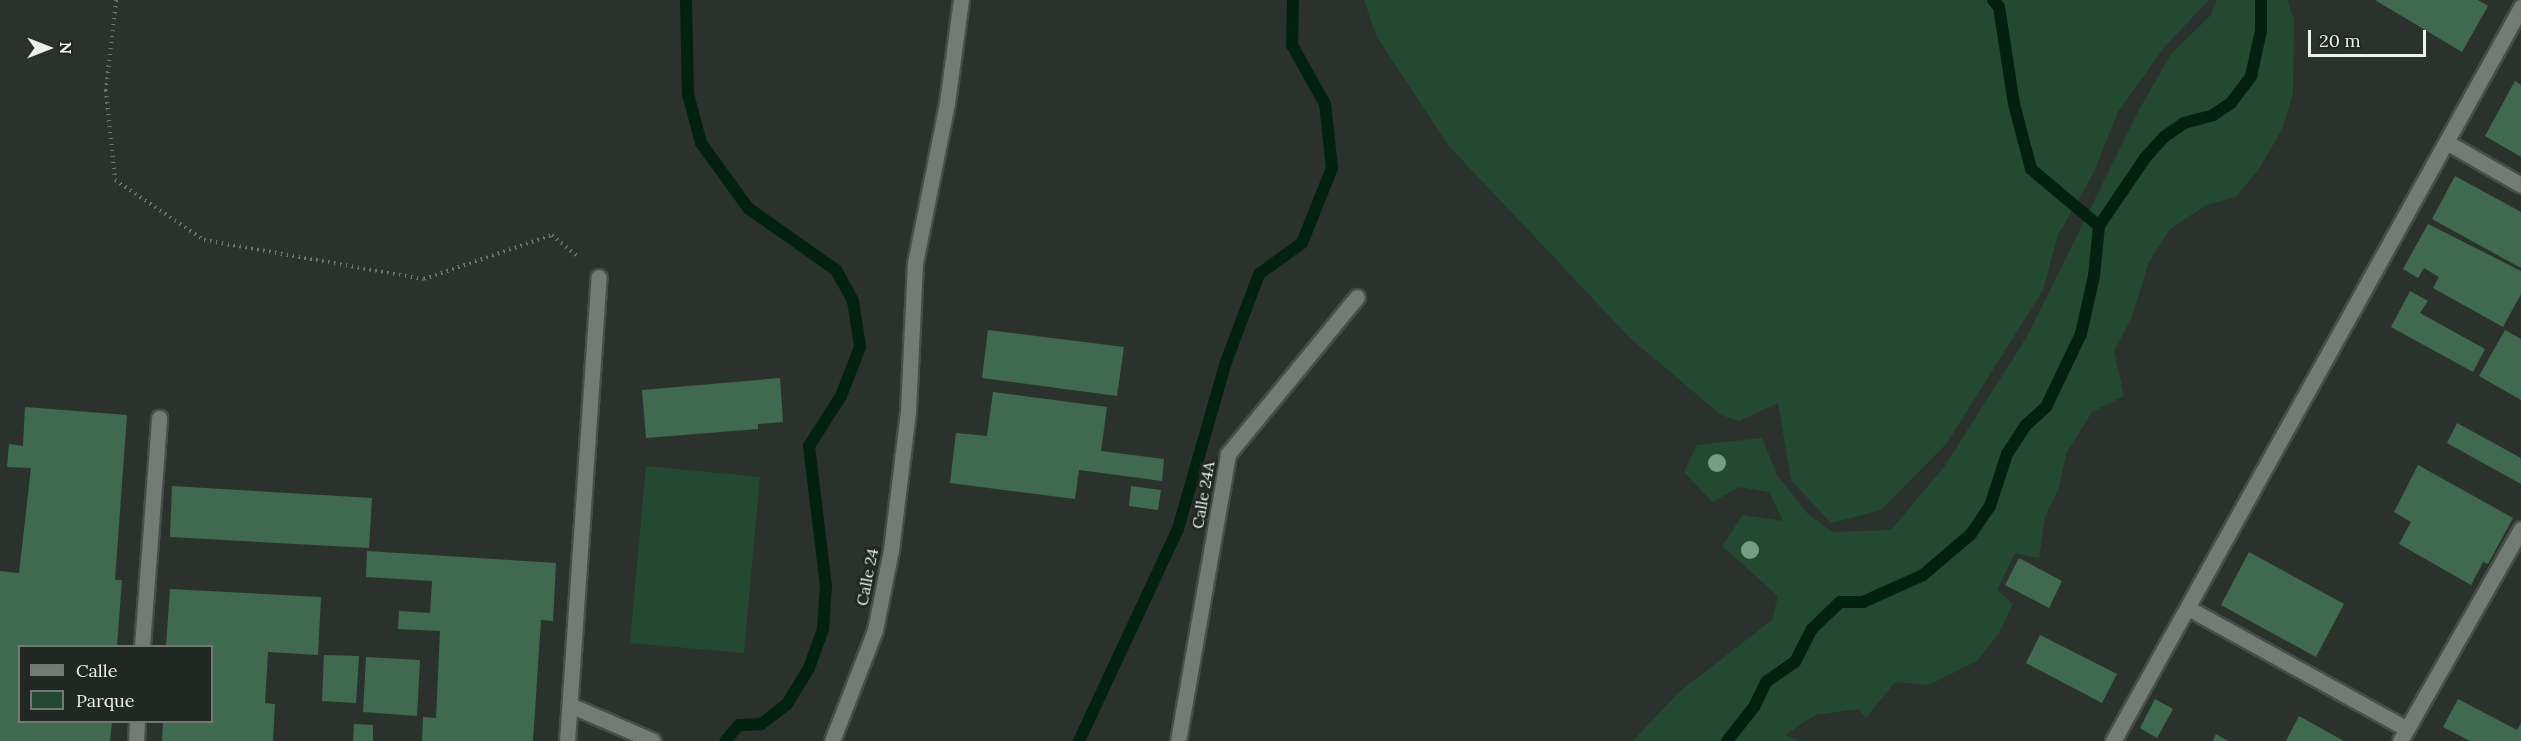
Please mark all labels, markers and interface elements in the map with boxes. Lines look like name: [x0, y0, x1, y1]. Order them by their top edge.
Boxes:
north arrow: [18, 18, 78, 78]
scale bar: [2311, 18, 2430, 56]
text: 20 m: [2319, 29, 2361, 52]
text: N: [56, 42, 76, 54]
street label: Calle 24A: [1188, 460, 1218, 530]
street label: Calle 24: [852, 547, 882, 607]
legend: [18, 645, 213, 723]
text: Calle: [76, 659, 117, 682]
text: Parque: [76, 689, 135, 712]

